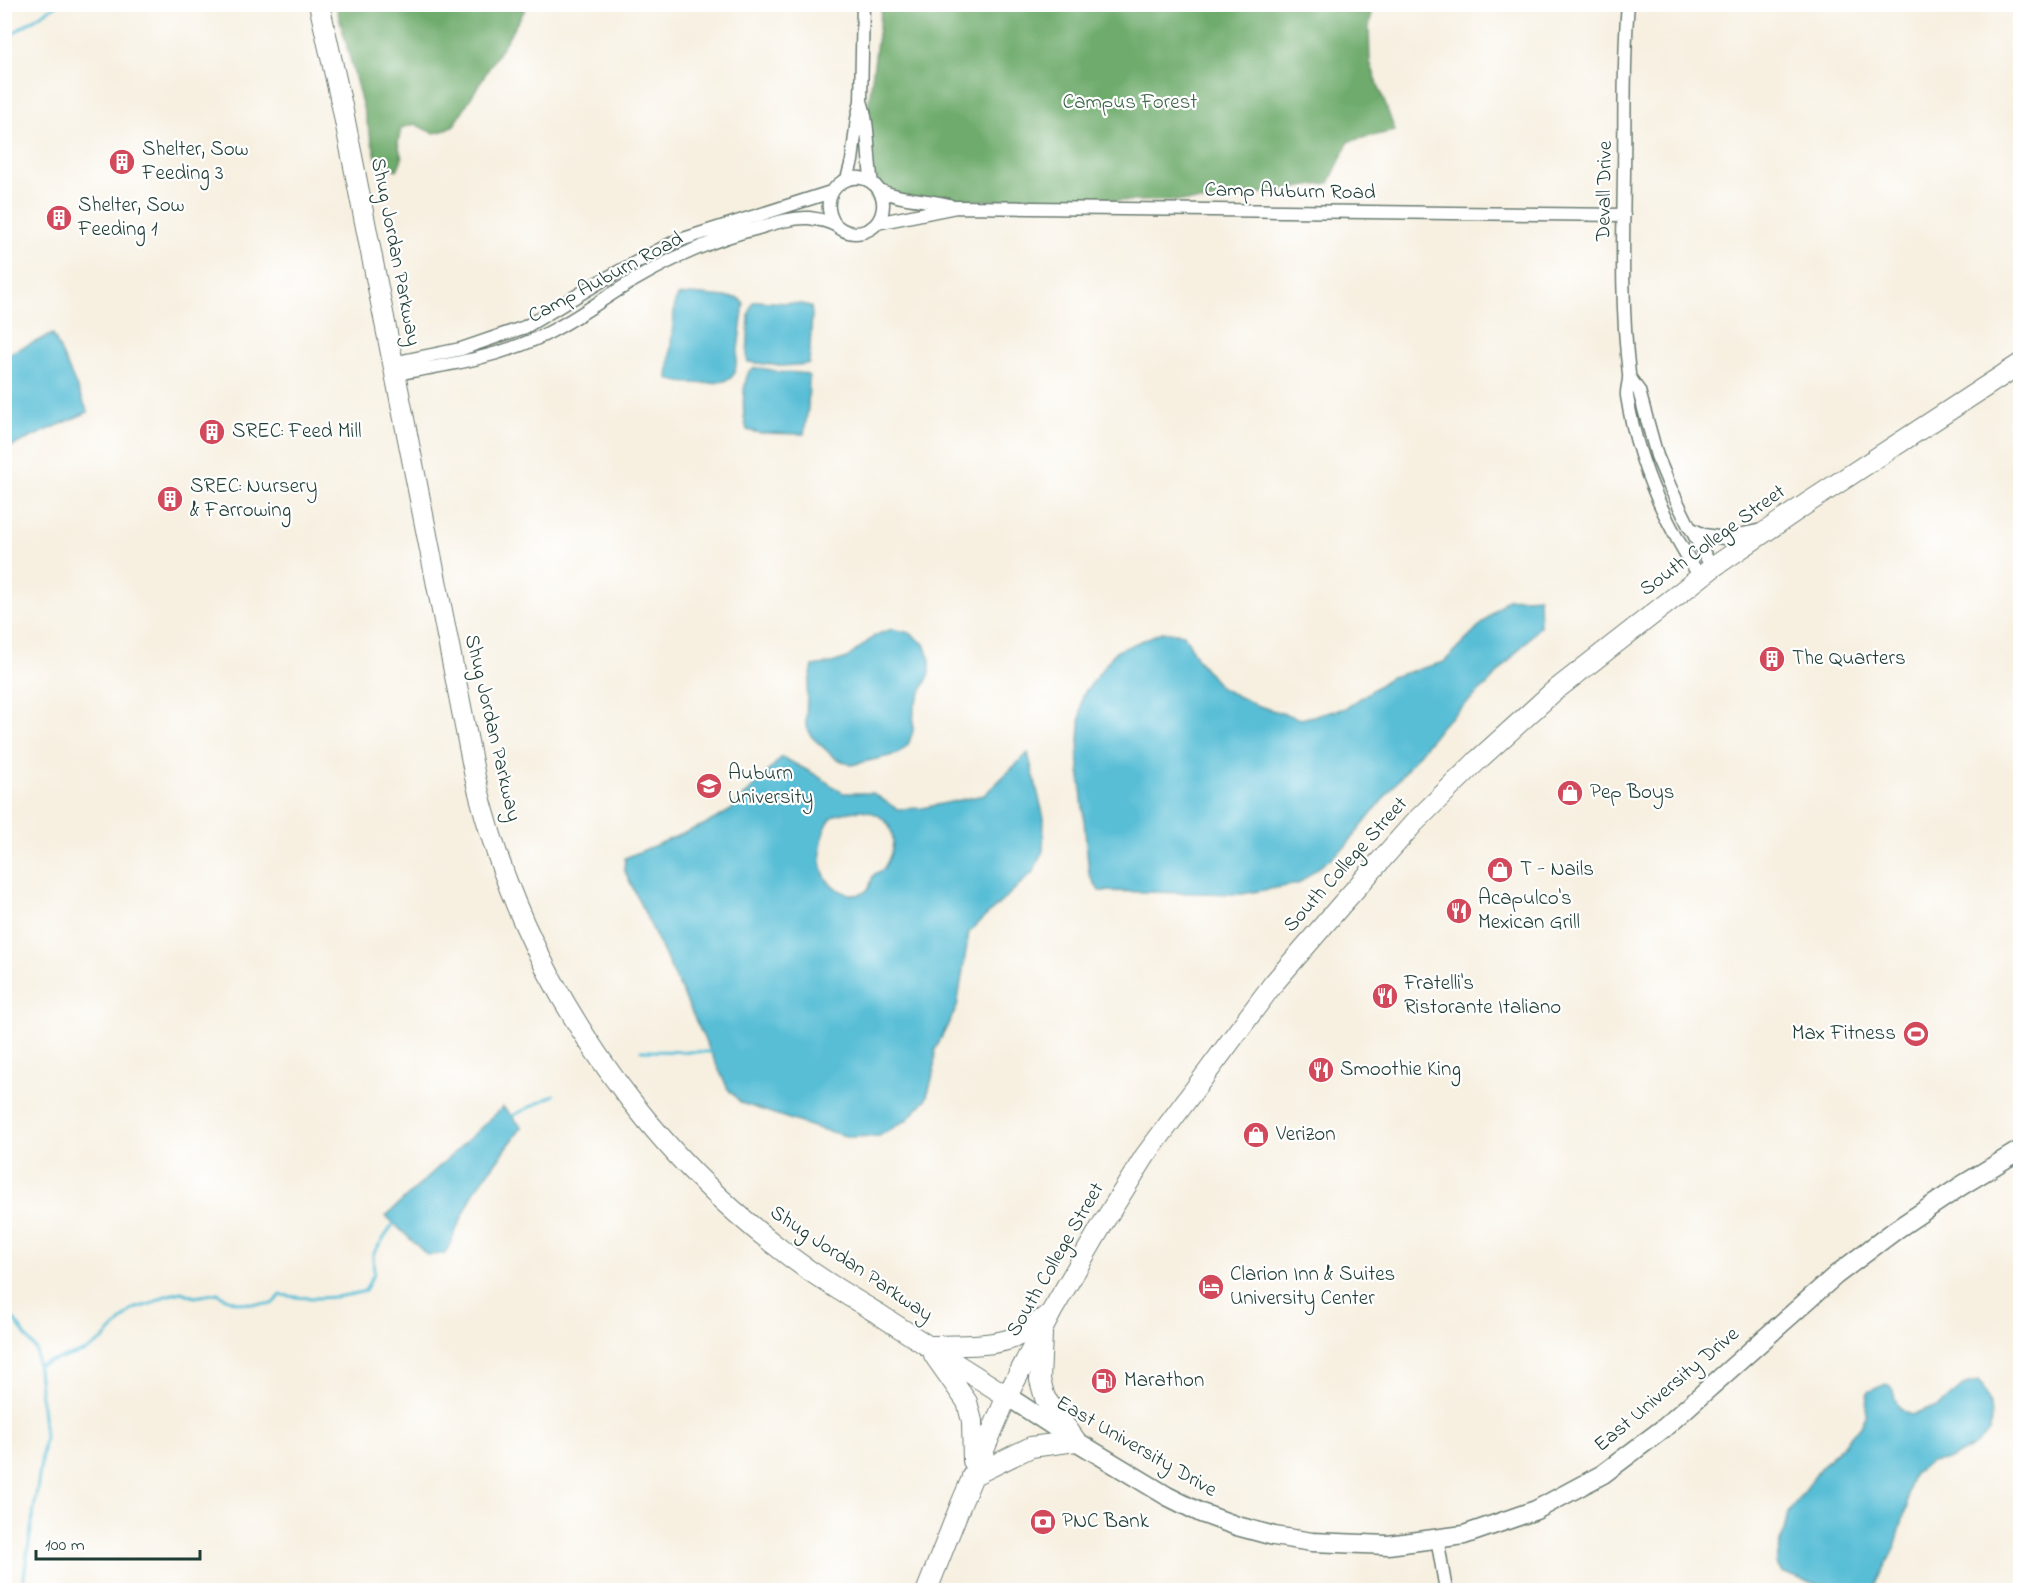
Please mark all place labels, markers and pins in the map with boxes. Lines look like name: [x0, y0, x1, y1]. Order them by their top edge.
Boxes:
place label: Shelter, Sow Feeding 3: [141, 135, 248, 191]
building icon: Shelter, Sow Feeding 3: [107, 147, 137, 177]
place label: Shelter, Sow Feeding 1: [77, 191, 184, 247]
building icon: Shelter, Sow Feeding 1: [44, 203, 74, 233]
building icon: SREC: Feed Mill: [197, 417, 227, 447]
place label: SREC: Feed Mill: [232, 417, 361, 447]
place label: SREC: Nursery & Farrowing: [190, 472, 317, 528]
building icon: SREC: Nursery & Farrowing: [155, 484, 185, 514]
building icon: The Quarters: [1757, 644, 1787, 674]
place label: The Quarters: [1792, 644, 1906, 674]
place label: Auburn University: [728, 759, 813, 815]
school or university icon: Auburn University: [694, 771, 724, 801]
shop icon: Pep Boys: [1555, 778, 1585, 808]
place label: Pep Boys: [1590, 778, 1674, 810]
shop icon: T - Nails: [1485, 855, 1515, 885]
place label: T - Nails: [1520, 855, 1594, 885]
place label: Acapulco's Mexican Grill: [1478, 884, 1580, 938]
restaurant icon: Acapulco's Mexican Grill: [1444, 896, 1474, 926]
place label: Fratelli's Ristorante Italiano: [1403, 969, 1561, 1023]
restaurant icon: Fratelli's Ristorante Italiano: [1370, 981, 1400, 1011]
place label: Max Fitness: [1792, 1019, 1896, 1049]
sports icon: Max Fitness: [1901, 1019, 1931, 1049]
restaurant icon: Smoothie King: [1306, 1055, 1336, 1085]
place label: Smoothie King: [1340, 1055, 1461, 1087]
shop icon: Verizon: [1241, 1120, 1271, 1150]
place label: Verizon: [1275, 1120, 1336, 1150]
place label: Clarion Inn & Suites University Center: [1230, 1260, 1395, 1316]
hotel icon: Clarion Inn & Suites University Center: [1196, 1272, 1226, 1302]
fuel station icon: Marathon: [1089, 1366, 1119, 1396]
place label: Marathon: [1124, 1366, 1204, 1396]
bank icon: PNC Bank: [1028, 1507, 1058, 1537]
place label: PNC Bank: [1062, 1507, 1150, 1537]

